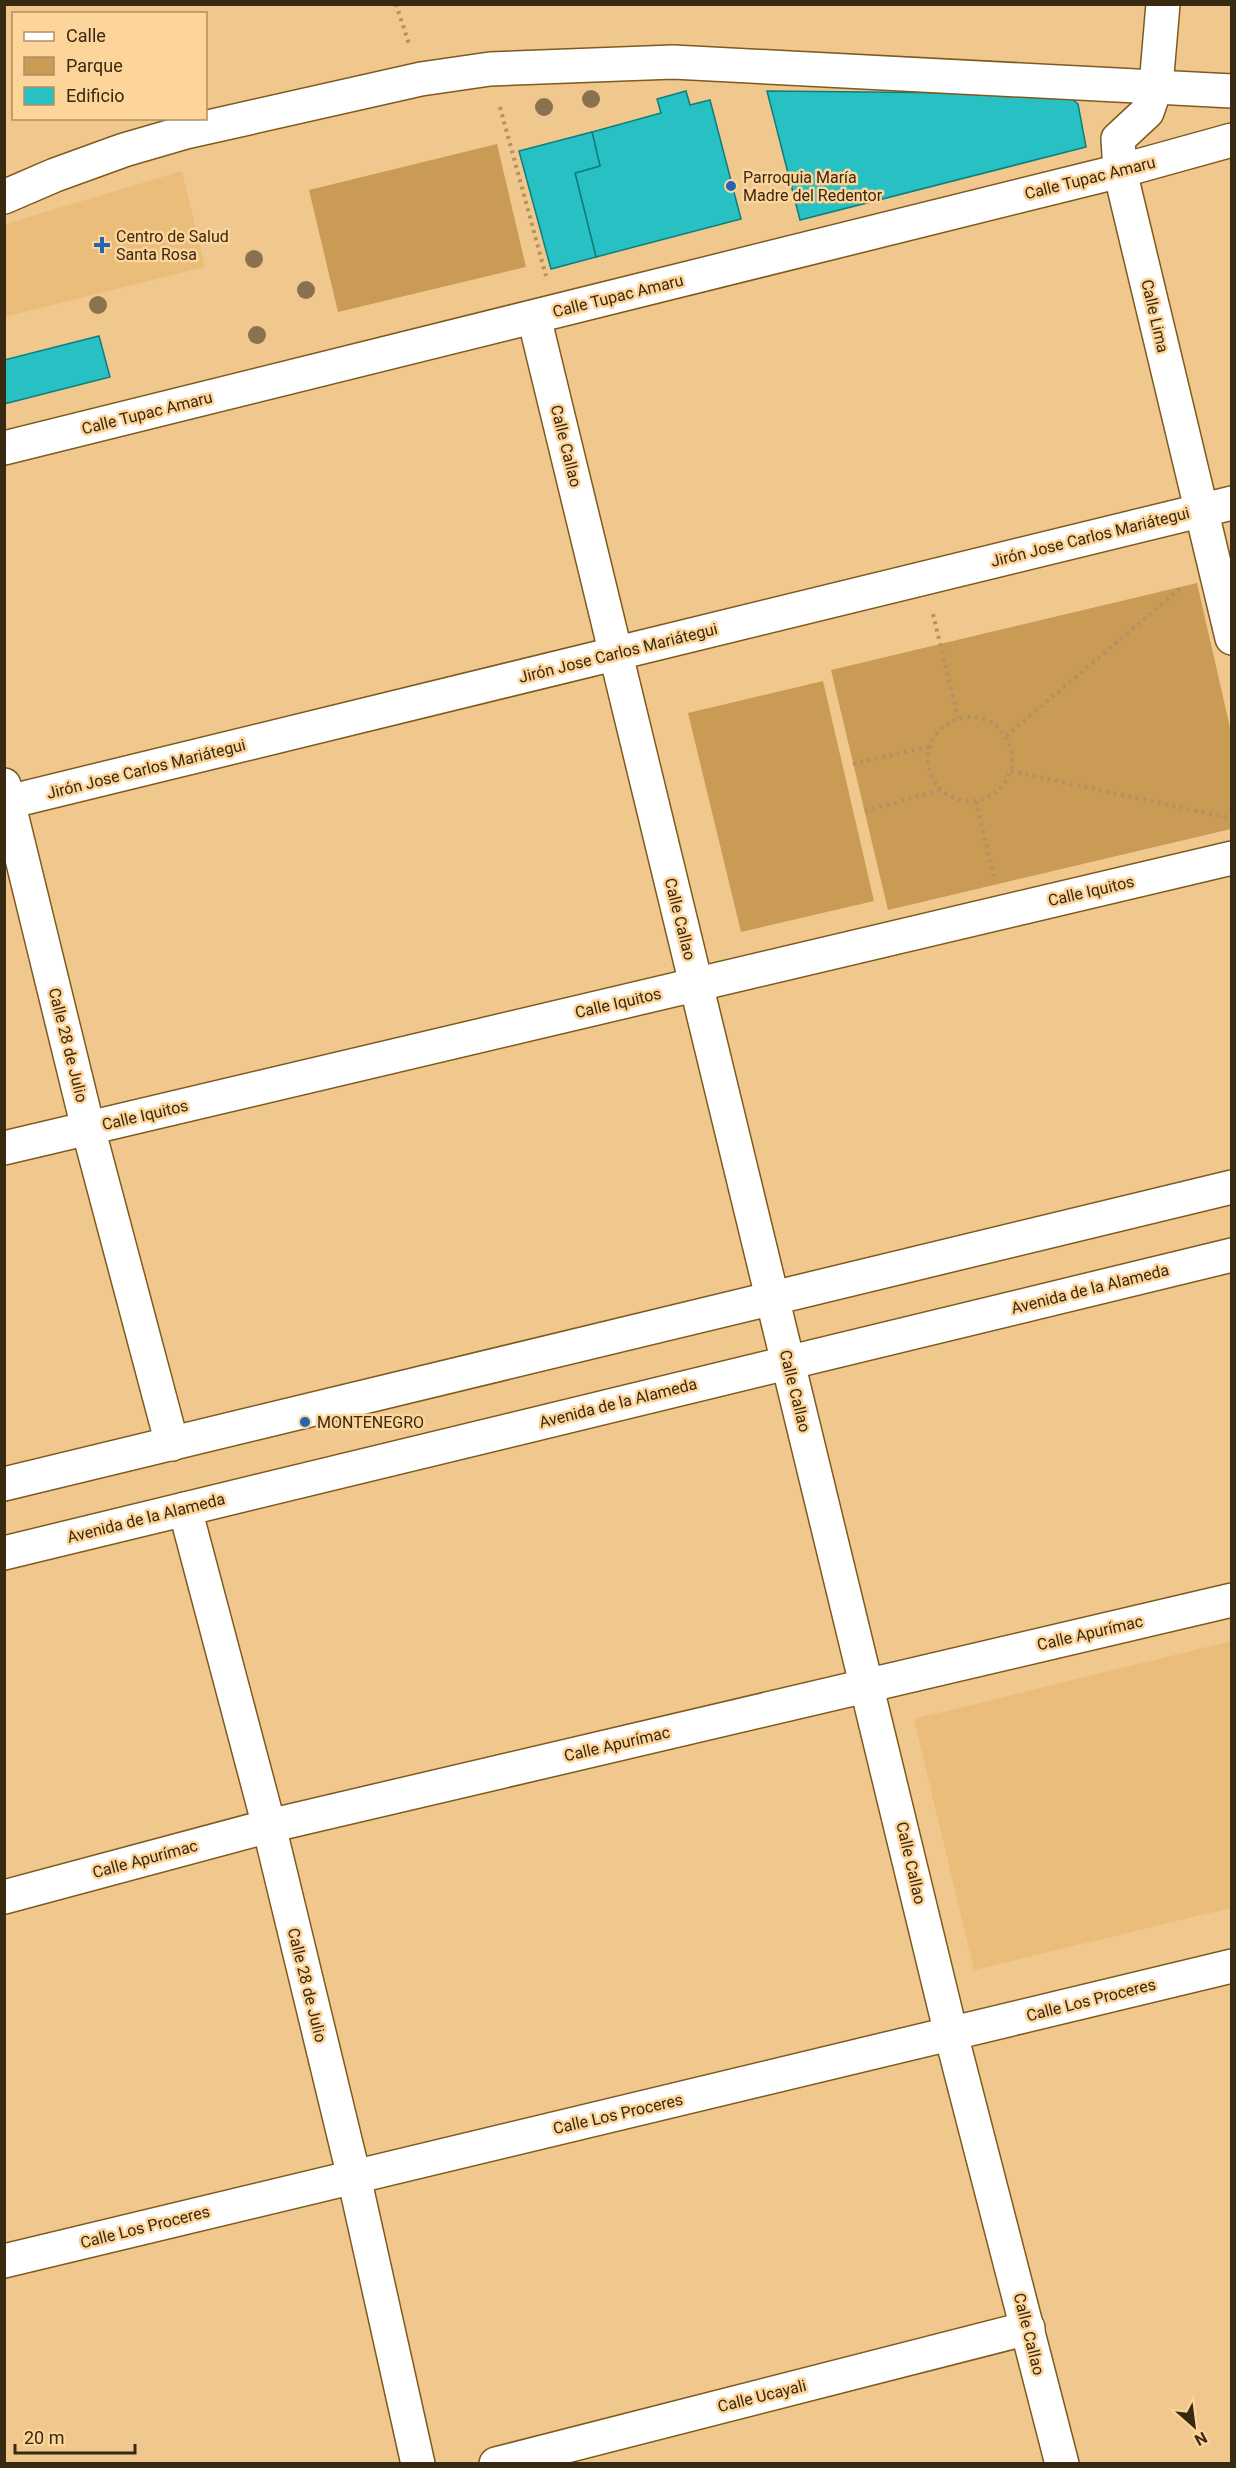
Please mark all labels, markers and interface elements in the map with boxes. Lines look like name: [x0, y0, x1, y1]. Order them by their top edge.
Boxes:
legend: [12, 12, 207, 120]
text: Calle: [66, 25, 106, 46]
text: Parque: [66, 55, 123, 76]
text: Edificio: [66, 85, 125, 106]
street label: Calle Tupac Amaru: [1023, 153, 1157, 203]
place label: Parroquia María Madre del Redentor: [743, 168, 883, 205]
marker: Parroquia María Madre del Redentor: [724, 179, 738, 193]
place label: Centro de Salud Santa Rosa: [116, 227, 229, 264]
marker: Centro de Salud Santa Rosa: [93, 236, 111, 254]
street label: Calle Tupac Amaru: [551, 271, 685, 321]
street label: Calle Lima: [1137, 278, 1173, 354]
street label: Calle Tupac Amaru: [80, 388, 214, 438]
street label: Calle Callao: [547, 403, 585, 489]
street label: Jirón Jose Carlos Mariátegui: [989, 503, 1191, 571]
street label: Jirón Jose Carlos Mariátegui: [517, 619, 719, 687]
street label: Jirón Jose Carlos Mariátegui: [45, 735, 247, 803]
street label: Calle Iquitos: [1046, 872, 1136, 910]
street label: Calle Callao: [661, 876, 699, 962]
street label: Calle Iquitos: [573, 984, 663, 1022]
street label: Calle 28 de Julio: [45, 986, 91, 1104]
street label: Calle Iquitos: [100, 1096, 190, 1134]
street label: Avenida de la Alameda: [1009, 1260, 1171, 1318]
street label: Calle Callao: [776, 1348, 814, 1434]
street label: Avenida de la Alameda: [537, 1374, 699, 1432]
place label: MONTENEGRO: [317, 1413, 424, 1432]
marker: MONTENEGRO: [298, 1415, 312, 1429]
street label: Avenida de la Alameda: [65, 1489, 227, 1547]
street label: Calle Apurímac: [1035, 1612, 1145, 1654]
street label: Calle Apurímac: [562, 1723, 672, 1765]
street label: Calle Callao: [892, 1820, 930, 1906]
street label: Calle Apurímac: [90, 1836, 200, 1882]
street label: Calle 28 de Julio: [284, 1926, 330, 2044]
street label: Calle Los Proceres: [1024, 1975, 1158, 2025]
street label: Calle Los Proceres: [551, 2090, 685, 2138]
street label: Calle Los Proceres: [78, 2202, 212, 2252]
street label: Calle Callao: [1010, 2291, 1048, 2377]
street label: Calle Ucayali: [716, 2376, 808, 2416]
north arrow: [1164, 2396, 1224, 2456]
scale bar: [15, 2417, 135, 2455]
text: 20 m: [24, 2427, 64, 2448]
text: N: [1191, 2428, 1210, 2450]

